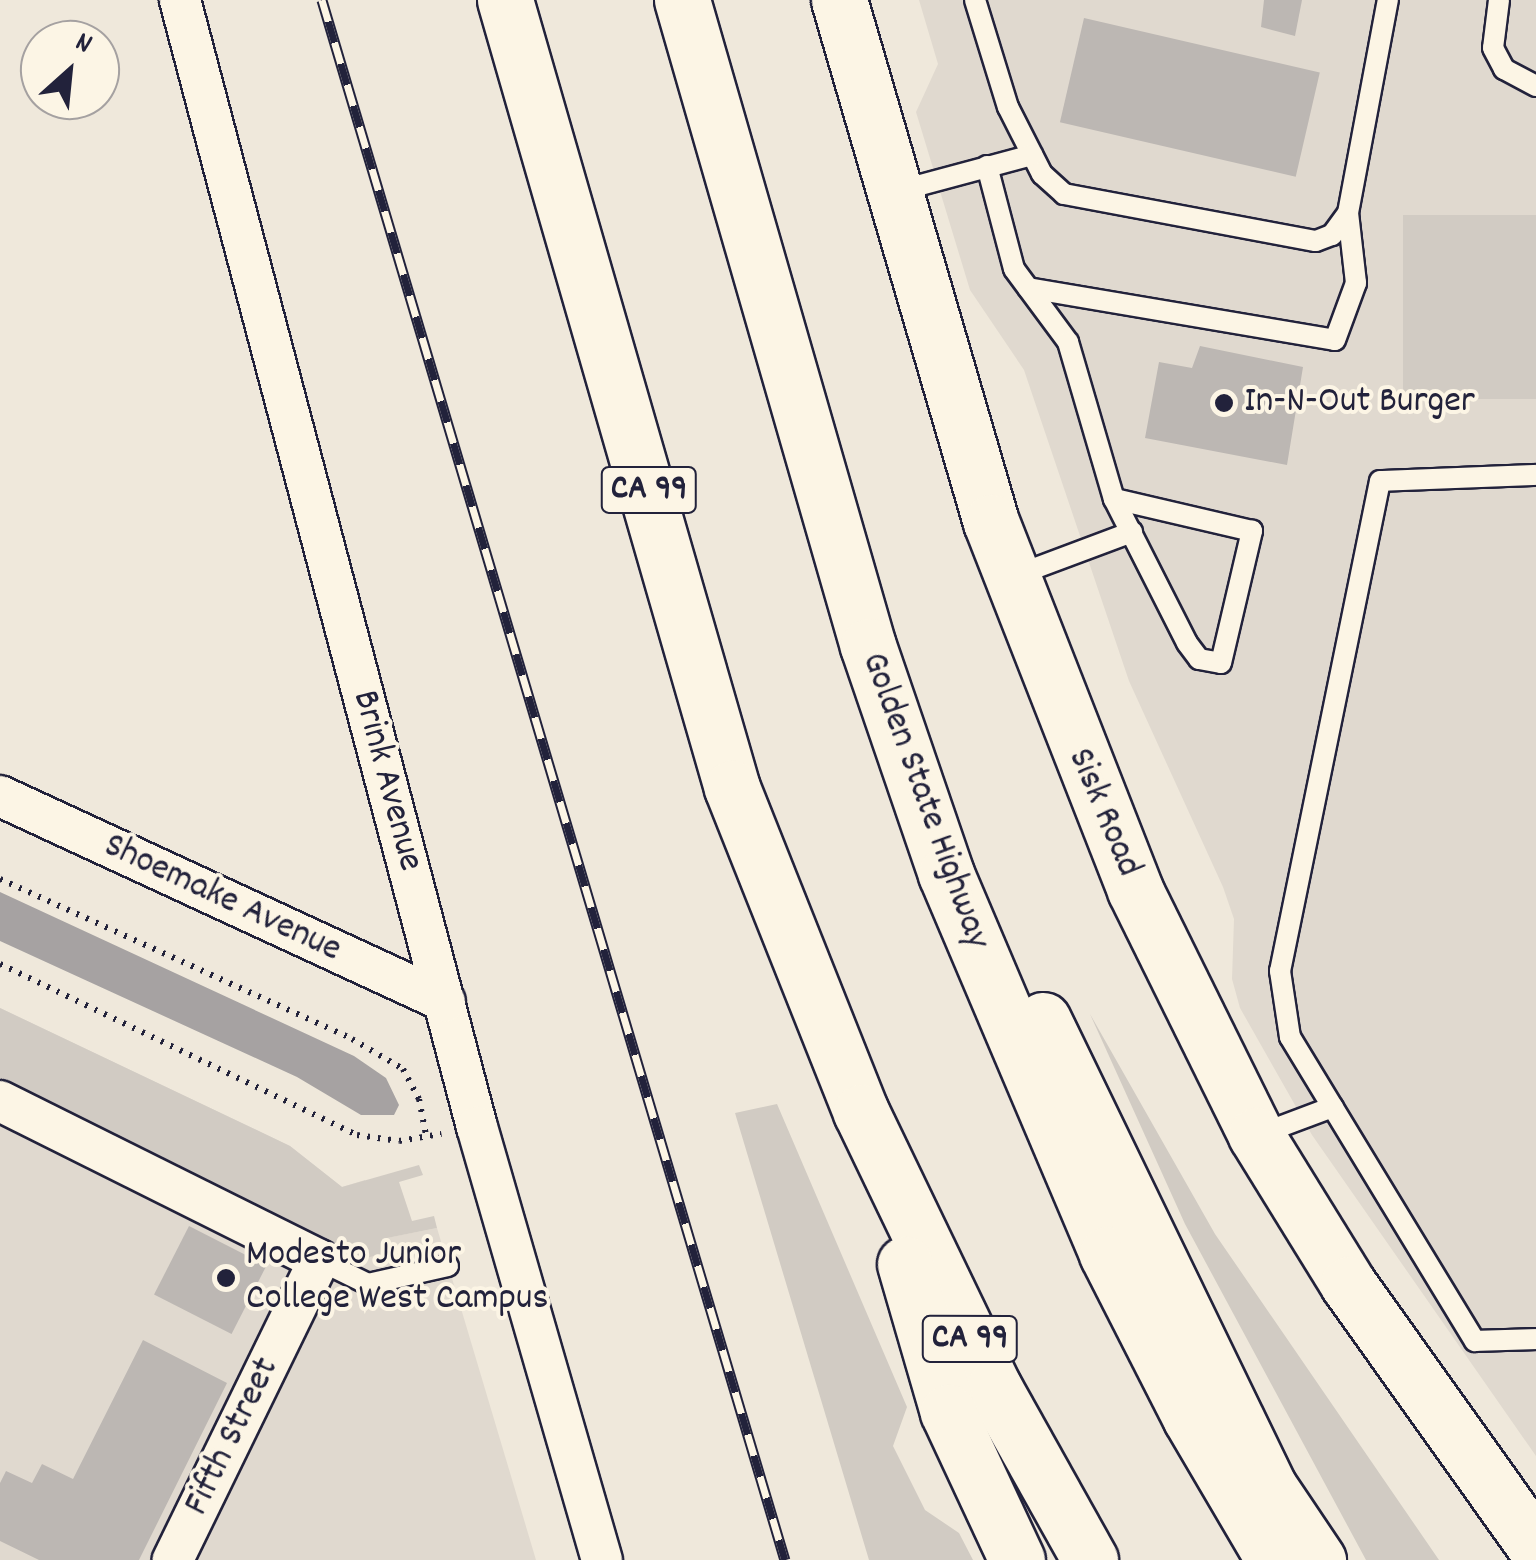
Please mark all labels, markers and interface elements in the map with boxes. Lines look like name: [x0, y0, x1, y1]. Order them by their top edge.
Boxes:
north arrow: [20, 20, 120, 120]
text: N: [67, 24, 98, 66]
place label: In-N-Out Burger: [1244, 380, 1475, 426]
marker: In-N-Out Burger: [1213, 392, 1235, 414]
road number: CA 99: [599, 460, 699, 520]
street label: Golden State Highway: [849, 647, 999, 955]
street label: Brink Avenue: [340, 686, 432, 876]
street label: Sisk Road: [1056, 742, 1150, 884]
street label: Shoemake Avenue: [96, 824, 348, 974]
place label: Modesto Junior College West Campus: [246, 1233, 548, 1322]
marker: Modesto Junior College West Campus: [215, 1267, 237, 1289]
road number: CA 99: [920, 1309, 1020, 1369]
street label: Fifth Street: [175, 1351, 291, 1523]

